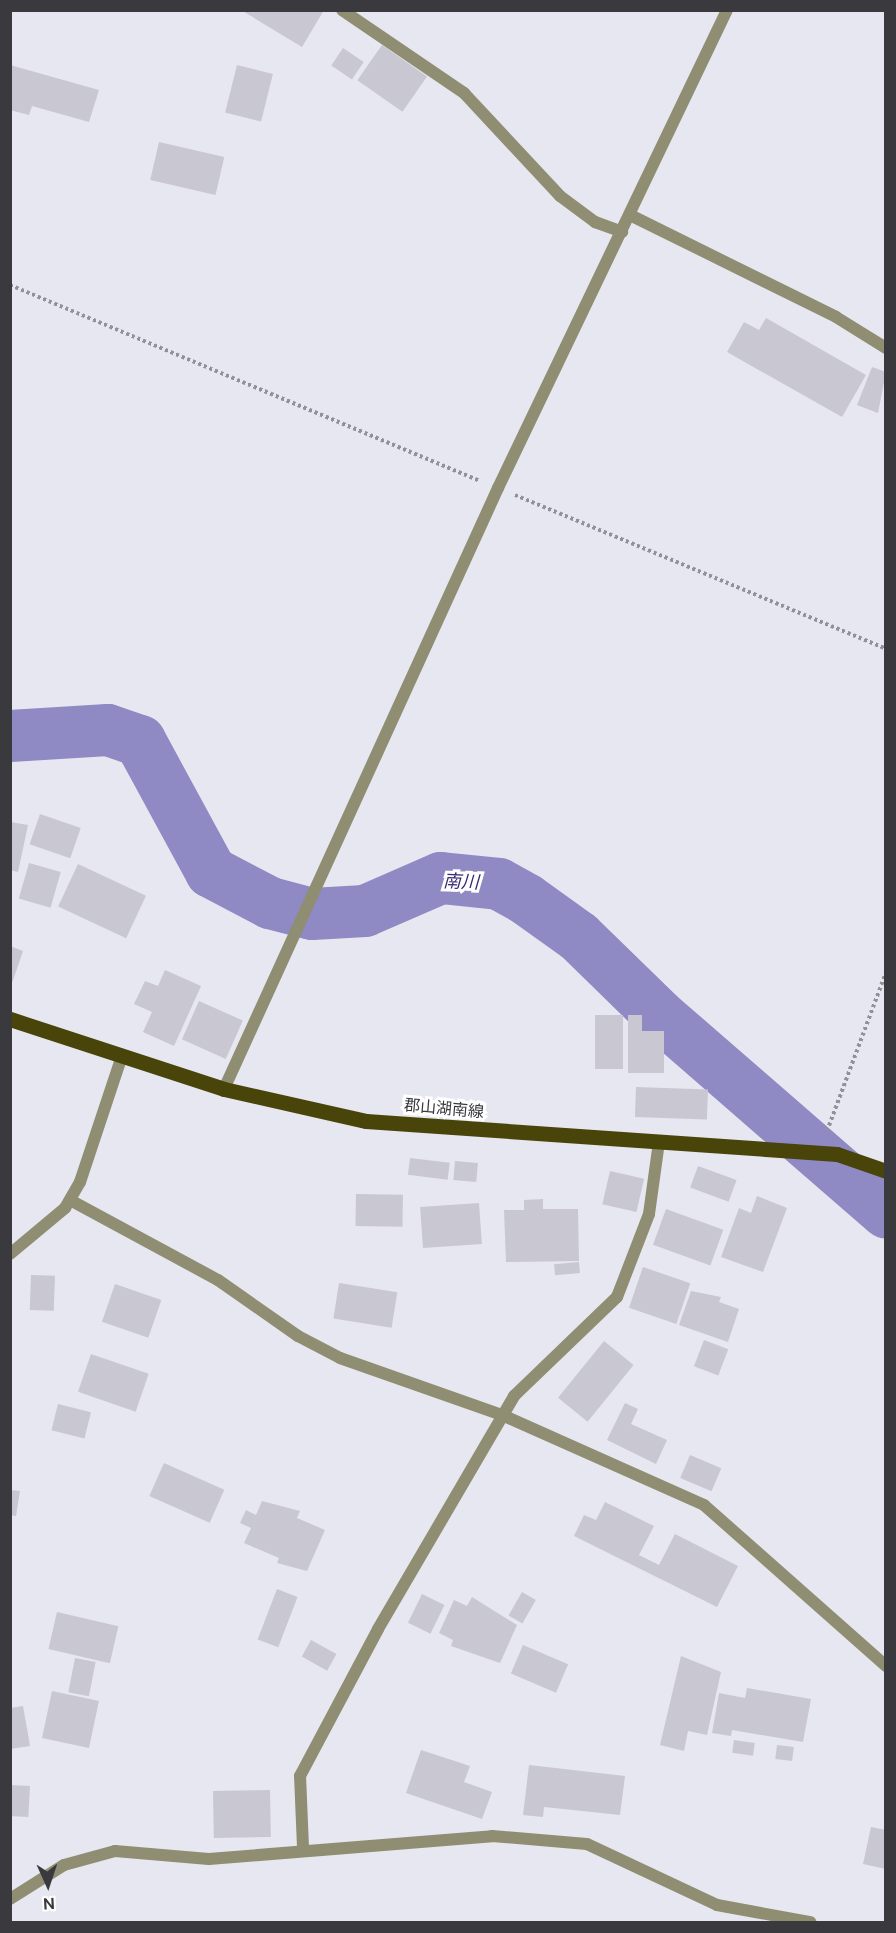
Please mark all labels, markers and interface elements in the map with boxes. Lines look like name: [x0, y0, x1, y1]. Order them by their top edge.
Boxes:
water label: 南川: [443, 871, 479, 893]
street label: 郡山湖南線: [403, 1096, 485, 1122]
north arrow: [18, 1855, 78, 1915]
text: N: [43, 1893, 55, 1914]

